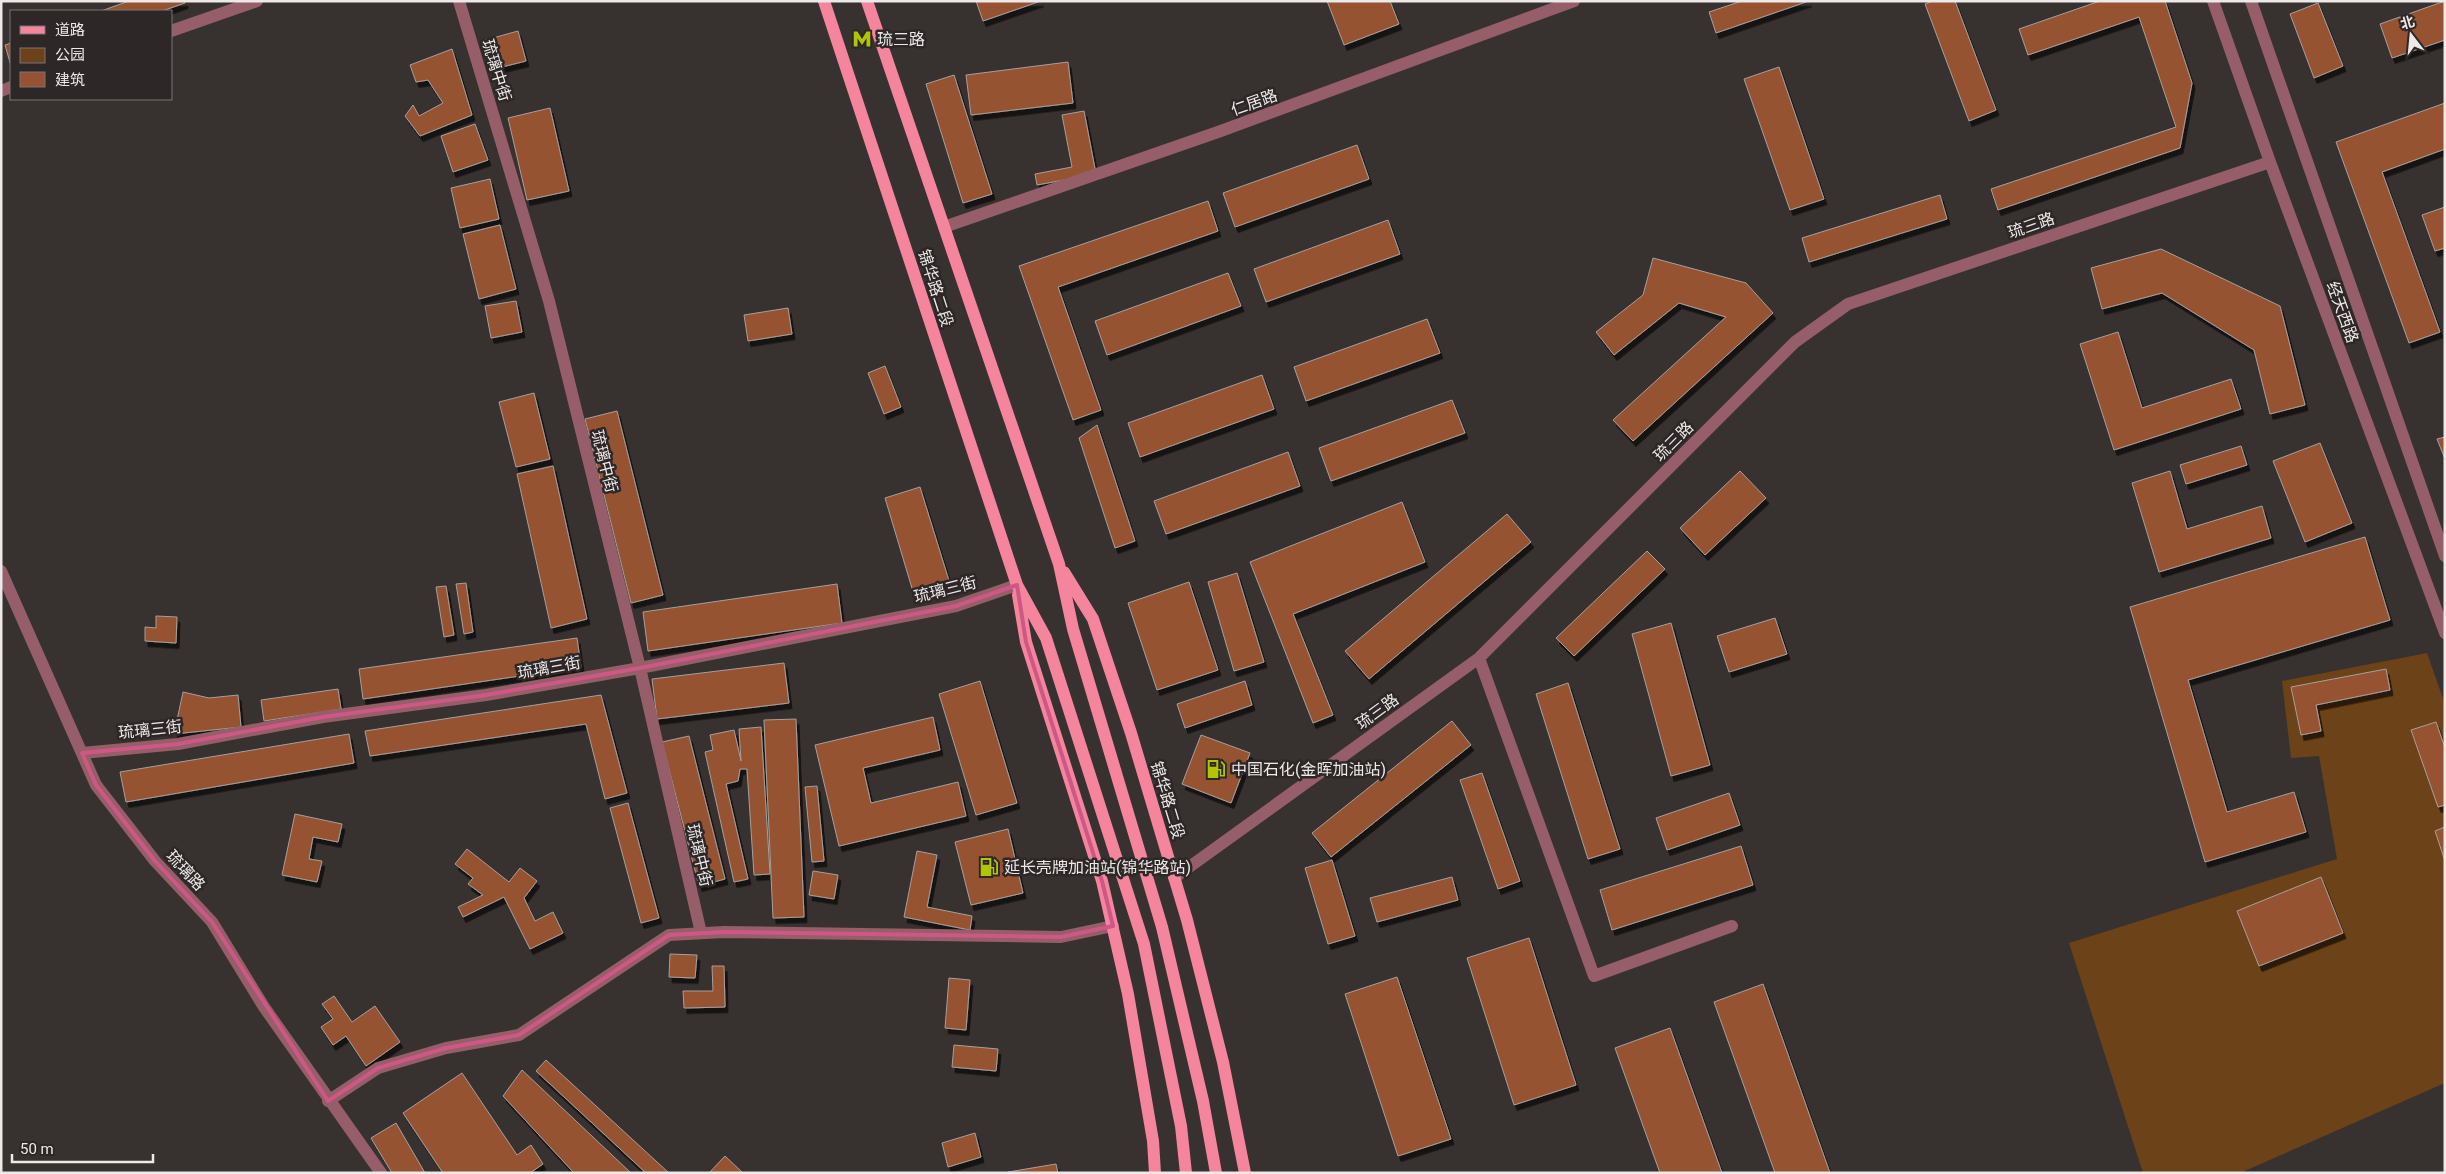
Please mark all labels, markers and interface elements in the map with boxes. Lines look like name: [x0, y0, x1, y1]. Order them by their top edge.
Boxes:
legend: [10, 10, 172, 100]
north arrow: [2386, 10, 2436, 60]
text: 北: [2398, 13, 2416, 32]
text: 道路: [55, 21, 85, 39]
metro station icon: 琉三路: [851, 28, 873, 50]
place label: 琉三路: [877, 30, 925, 49]
street label: 琉璃中街: [478, 37, 515, 104]
text: 公园: [55, 46, 85, 64]
text: 建筑: [55, 71, 85, 89]
street label: 仁居路: [1228, 85, 1280, 120]
street label: 琉三路: [2005, 209, 2057, 242]
street label: 锦华路二段: [914, 247, 957, 329]
street label: 经天西路: [2323, 279, 2362, 345]
street label: 琉三路: [1650, 418, 1697, 465]
street label: 琉璃中街: [588, 428, 621, 494]
street label: 琉璃三街: [912, 573, 978, 606]
street label: 琉璃三街: [516, 653, 582, 682]
street label: 琉三路: [1352, 690, 1402, 733]
street label: 琉璃三街: [117, 717, 183, 742]
fuel station icon: 中国石化(金晖加油站): [1205, 758, 1227, 780]
street label: 锦华路二段: [1147, 759, 1188, 841]
place label: 中国石化(金晖加油站): [1231, 760, 1386, 779]
street label: 琉璃中街: [683, 822, 716, 888]
street label: 琉璃路: [162, 846, 209, 894]
fuel station icon: 延长壳牌加油站(锦华路站): [978, 856, 1000, 878]
place label: 延长壳牌加油站(锦华路站): [1004, 858, 1191, 877]
scale bar: [12, 1132, 154, 1164]
text: 50 m: [20, 1140, 54, 1158]

